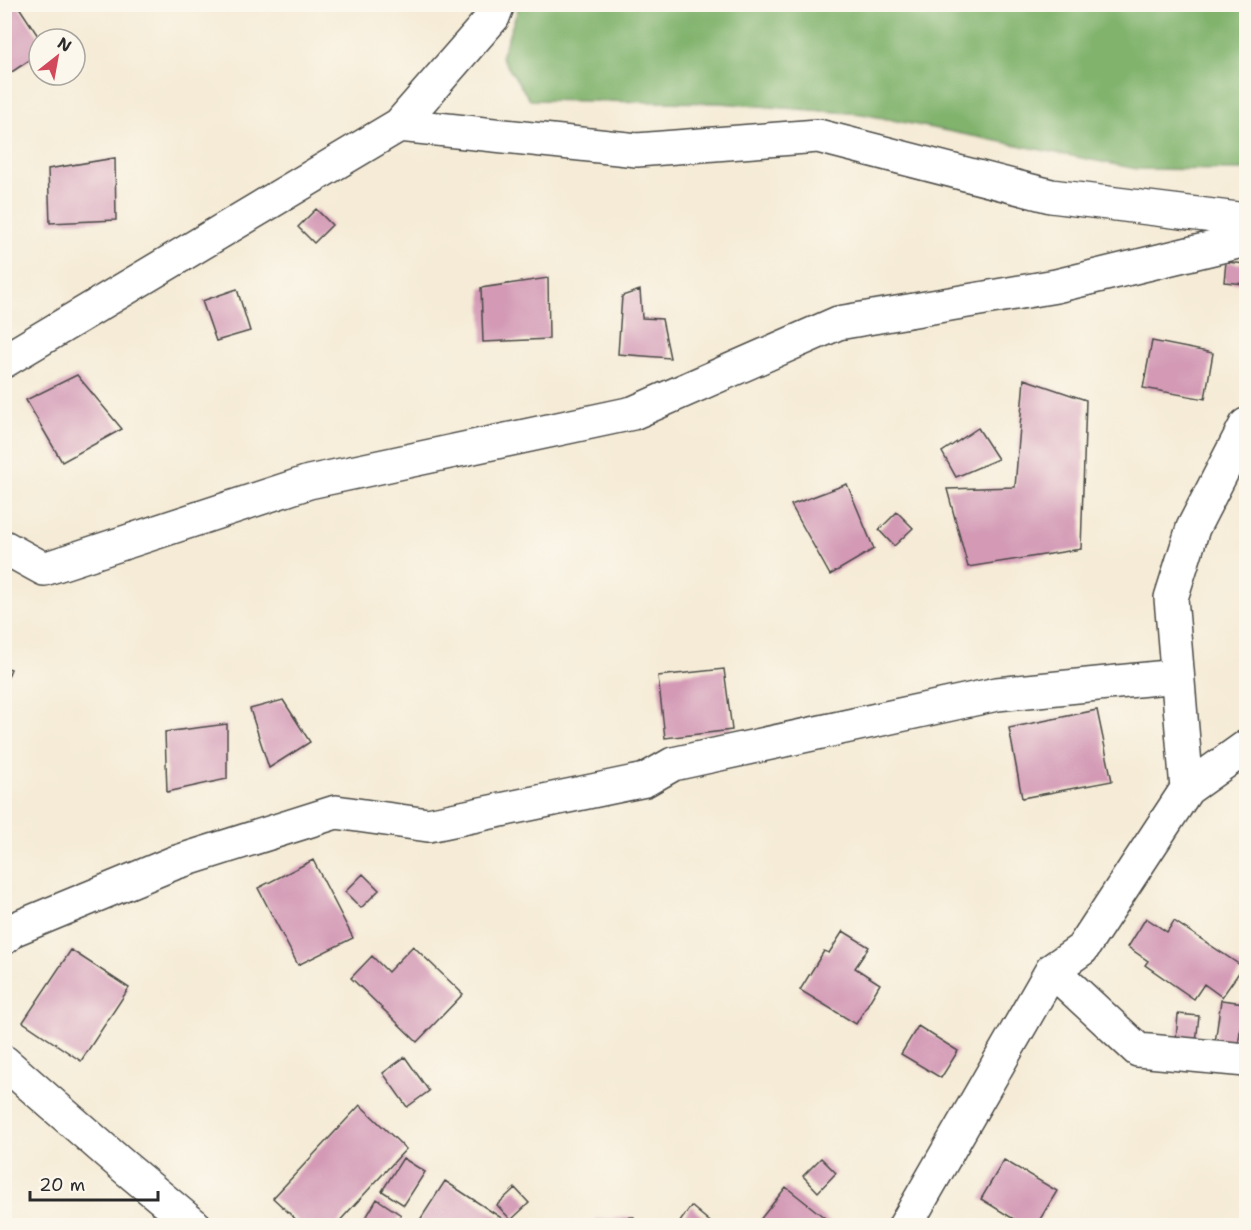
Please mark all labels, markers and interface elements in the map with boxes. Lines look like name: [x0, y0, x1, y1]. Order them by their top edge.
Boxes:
north arrow: [27, 27, 87, 87]
text: N: [54, 32, 75, 57]
scale bar: [30, 1164, 158, 1202]
text: 20 m: [39, 1173, 85, 1197]

